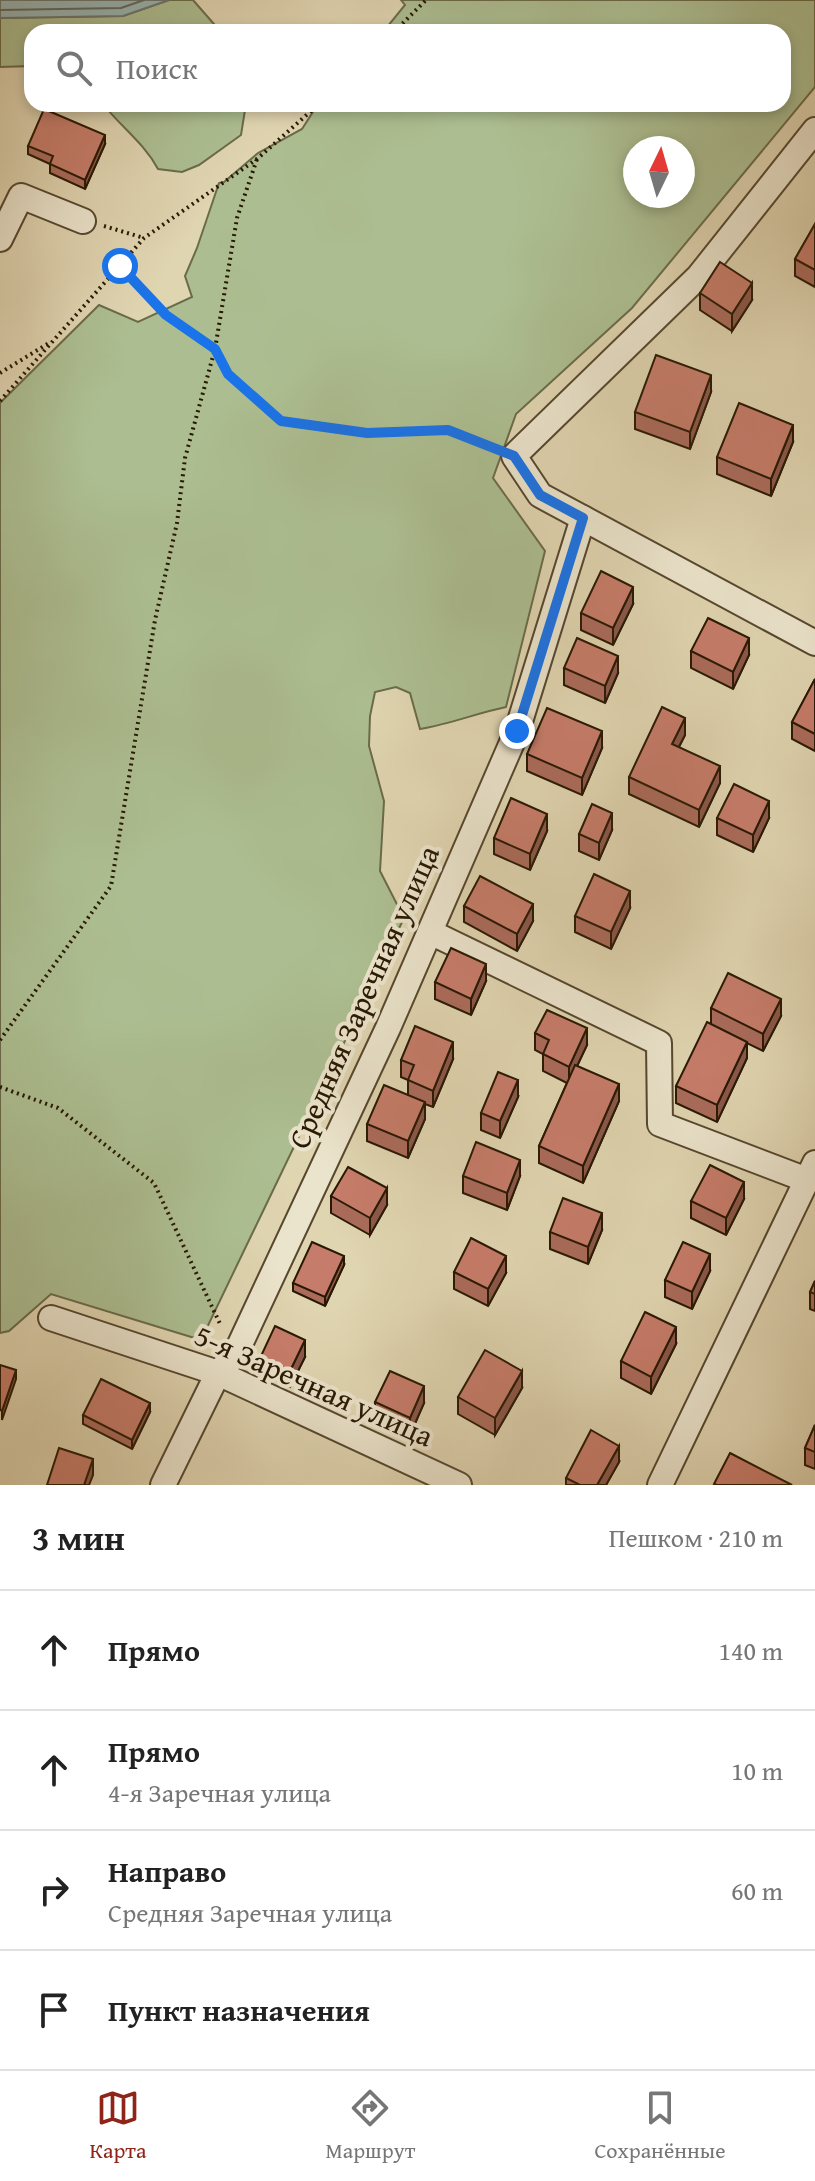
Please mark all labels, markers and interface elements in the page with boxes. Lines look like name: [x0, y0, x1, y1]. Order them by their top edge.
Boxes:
search box: [24, 24, 791, 112]
icon: search: [52, 46, 96, 90]
text: Поиск: [116, 46, 198, 90]
north arrow: [623, 136, 695, 208]
route start: [102, 248, 138, 284]
route end: [499, 713, 535, 749]
street label: Средняя Заречная улица: [276, 837, 450, 1155]
street label: 5-я Заречная улица: [188, 1313, 441, 1458]
text: 3 мин: [32, 1513, 125, 1562]
text: Пешком · 210 m: [609, 1518, 783, 1557]
icon: ahead: [32, 1628, 76, 1672]
text: Прямо: [108, 1628, 200, 1672]
text: 140 m: [718, 1631, 783, 1670]
text: Прямо: [108, 1729, 200, 1773]
icon: ahead: [32, 1748, 76, 1792]
text: 10 m: [731, 1751, 783, 1790]
text: 4-я Заречная улица: [108, 1773, 331, 1812]
text: Направо: [108, 1849, 226, 1893]
icon: right: [32, 1868, 76, 1912]
text: 60 m: [731, 1871, 783, 1910]
text: Средняя Заречная улица: [108, 1893, 392, 1932]
icon: arrive: [32, 1988, 76, 2032]
text: Пункт назначения: [108, 1988, 370, 2032]
tab: Карта: [89, 2086, 146, 2166]
tab: Маршрут: [325, 2086, 415, 2166]
tab: Сохранённые: [594, 2086, 725, 2166]

